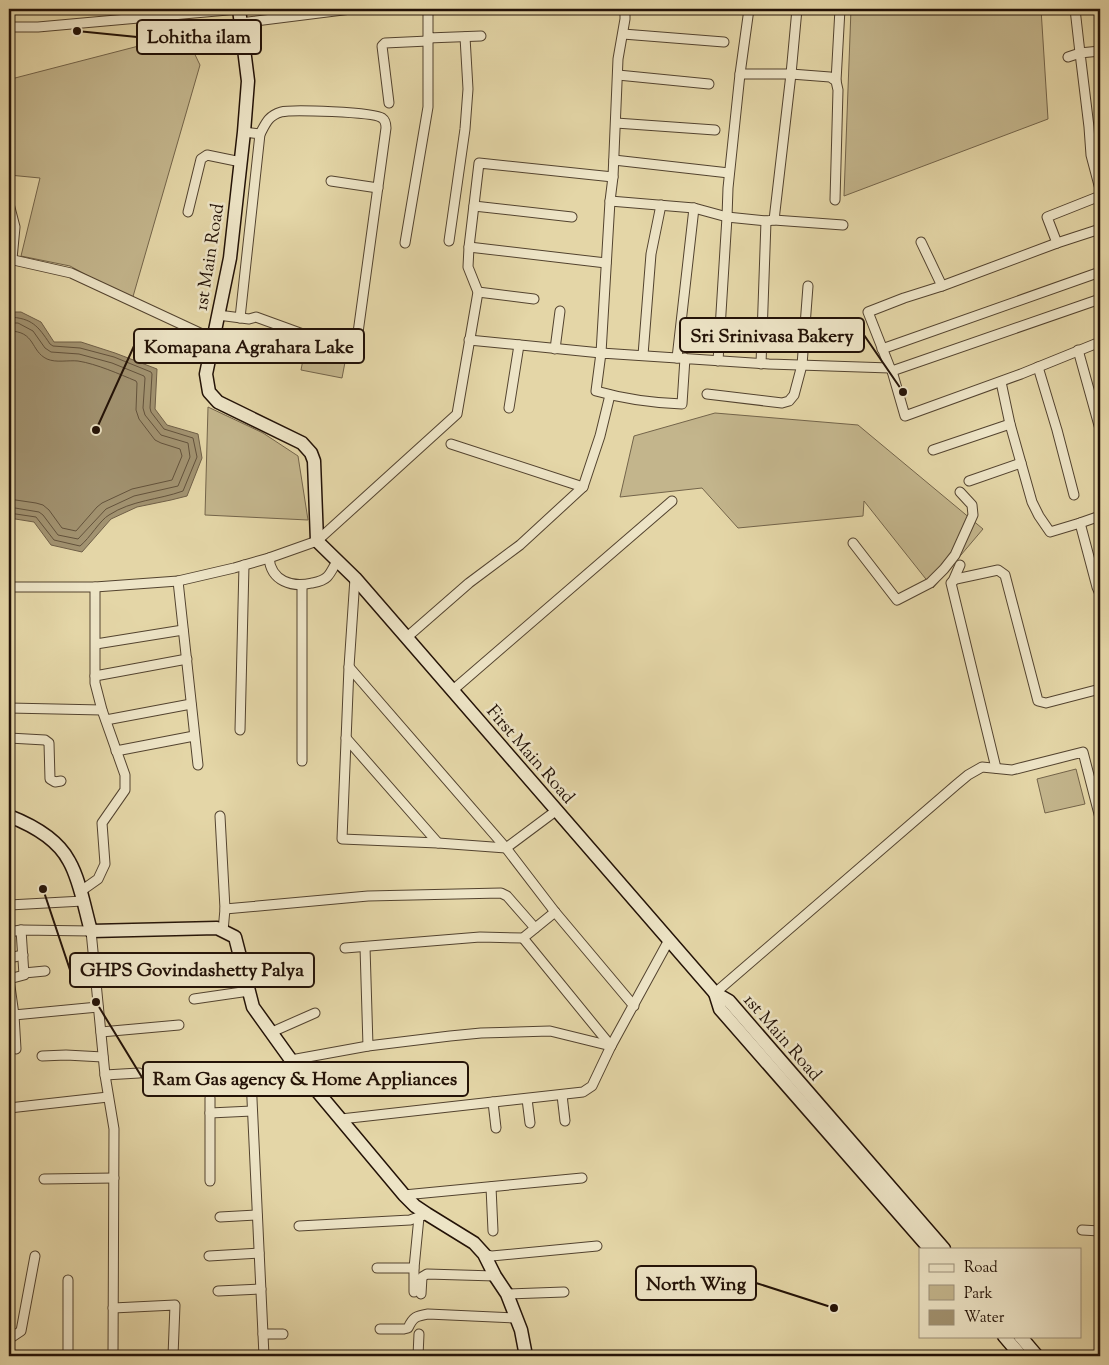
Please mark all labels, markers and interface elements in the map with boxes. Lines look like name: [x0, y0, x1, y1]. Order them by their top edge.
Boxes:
callout: Lohitha ilam: [137, 20, 261, 54]
text: Lohitha ilam: [147, 25, 251, 52]
street label: 1st Main Road: [190, 202, 232, 313]
callout: Sri Srinivasa Bakery: [680, 318, 864, 352]
text: Sri Srinivasa Bakery: [690, 324, 854, 351]
callout: Komapana Agrahara Lake: [134, 329, 364, 363]
text: Komapana Agrahara Lake: [144, 335, 354, 362]
street label: First Main Road: [479, 700, 580, 810]
callout: GHPS Govindashetty Palya: [70, 953, 314, 987]
text: GHPS Govindashetty Palya: [80, 958, 304, 985]
street label: 1st Main Road: [736, 989, 827, 1088]
callout: Ram Gas agency & Home Appliances: [143, 1062, 468, 1096]
text: Ram Gas agency & Home Appliances: [153, 1067, 458, 1094]
legend: [919, 1248, 1082, 1338]
text: Road: [964, 1258, 998, 1279]
callout: North Wing: [636, 1266, 756, 1300]
text: North Wing: [646, 1272, 747, 1299]
text: Park: [964, 1284, 993, 1305]
text: Water: [964, 1308, 1005, 1329]

